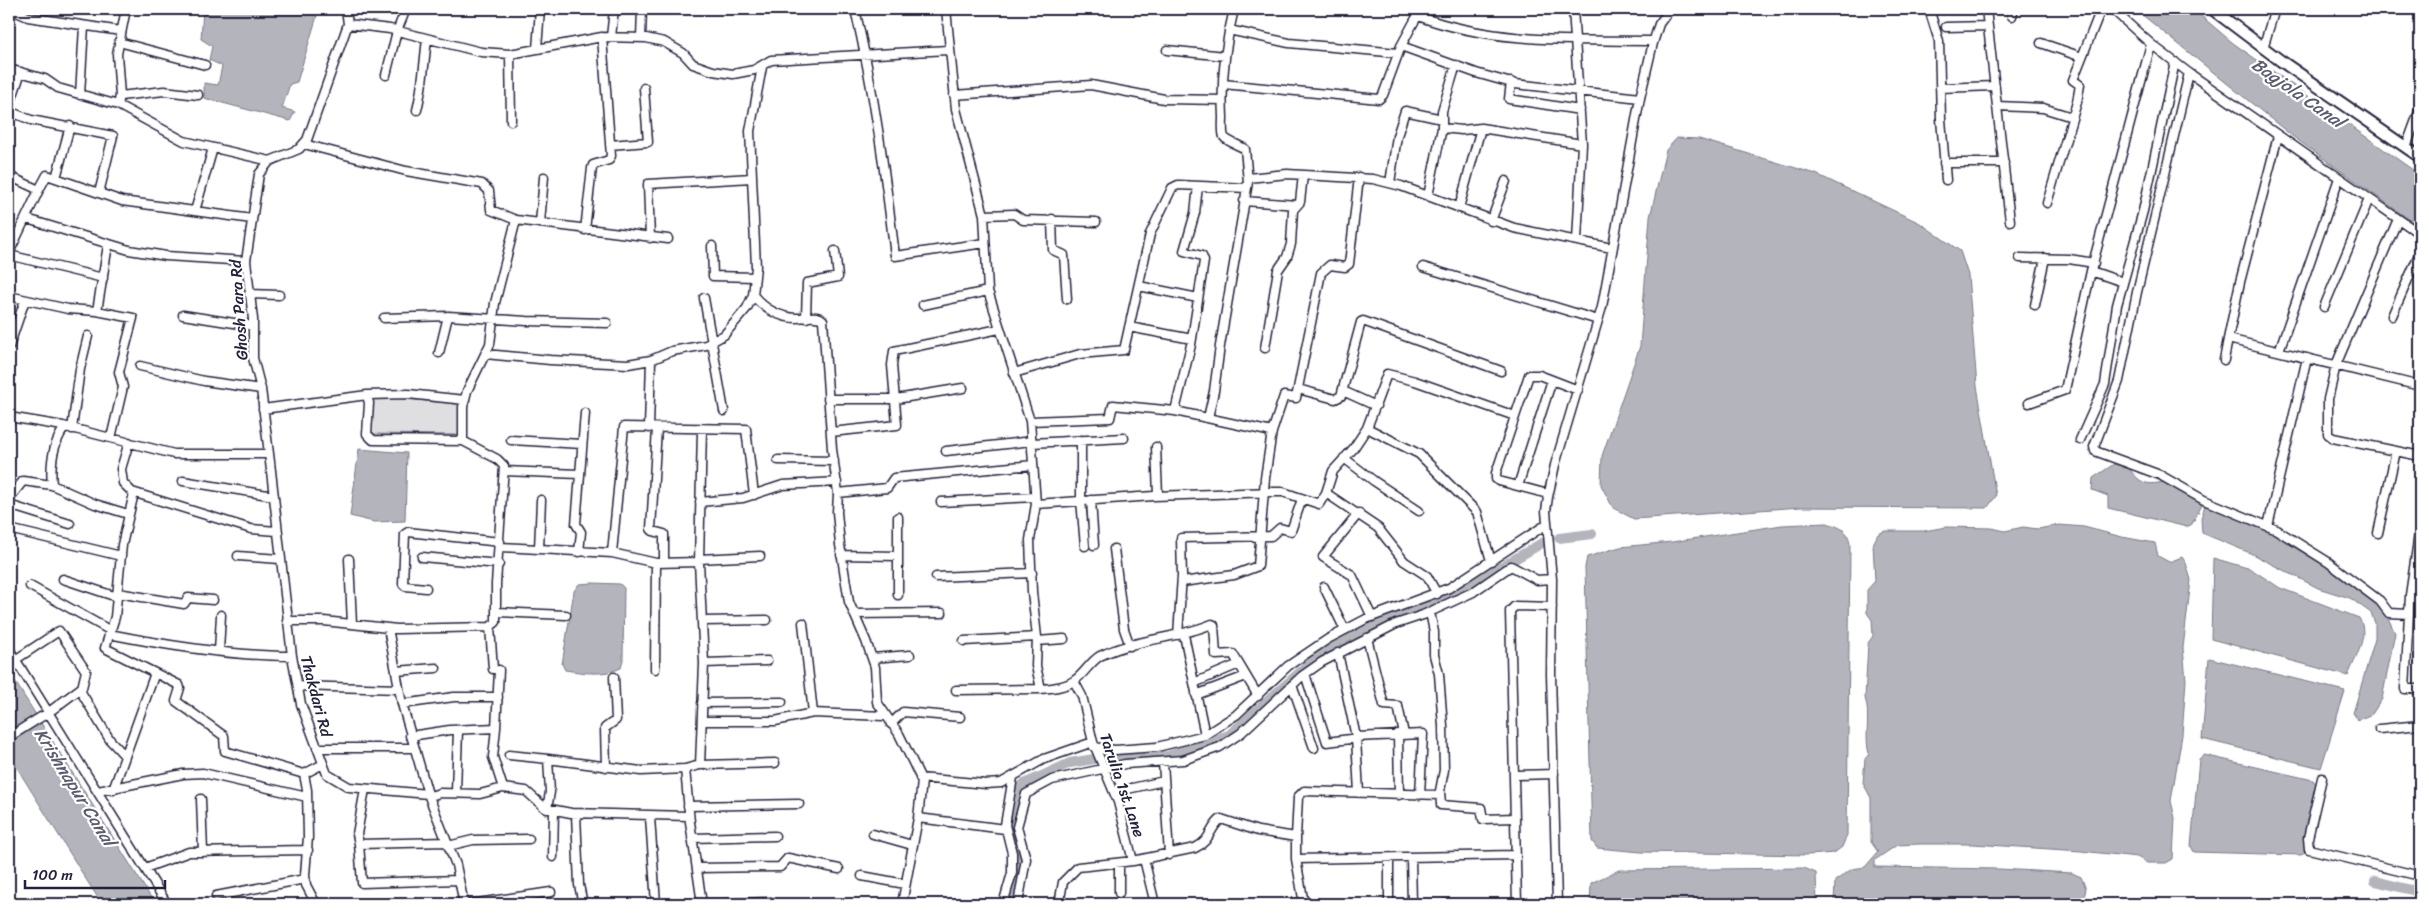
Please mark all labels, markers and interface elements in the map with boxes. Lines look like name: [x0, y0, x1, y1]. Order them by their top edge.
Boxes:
water label: Bagjola Canal: [2245, 49, 2354, 139]
street label: Ghosh Para Rd: [220, 257, 256, 361]
street label: Thakdari Rd: [292, 652, 342, 742]
water label: Krishnapur Canal: [26, 721, 126, 856]
street label: Tarulia 1st Lane: [1091, 729, 1154, 841]
scale bar: [25, 858, 165, 890]
text: 100 m: [32, 862, 73, 888]

